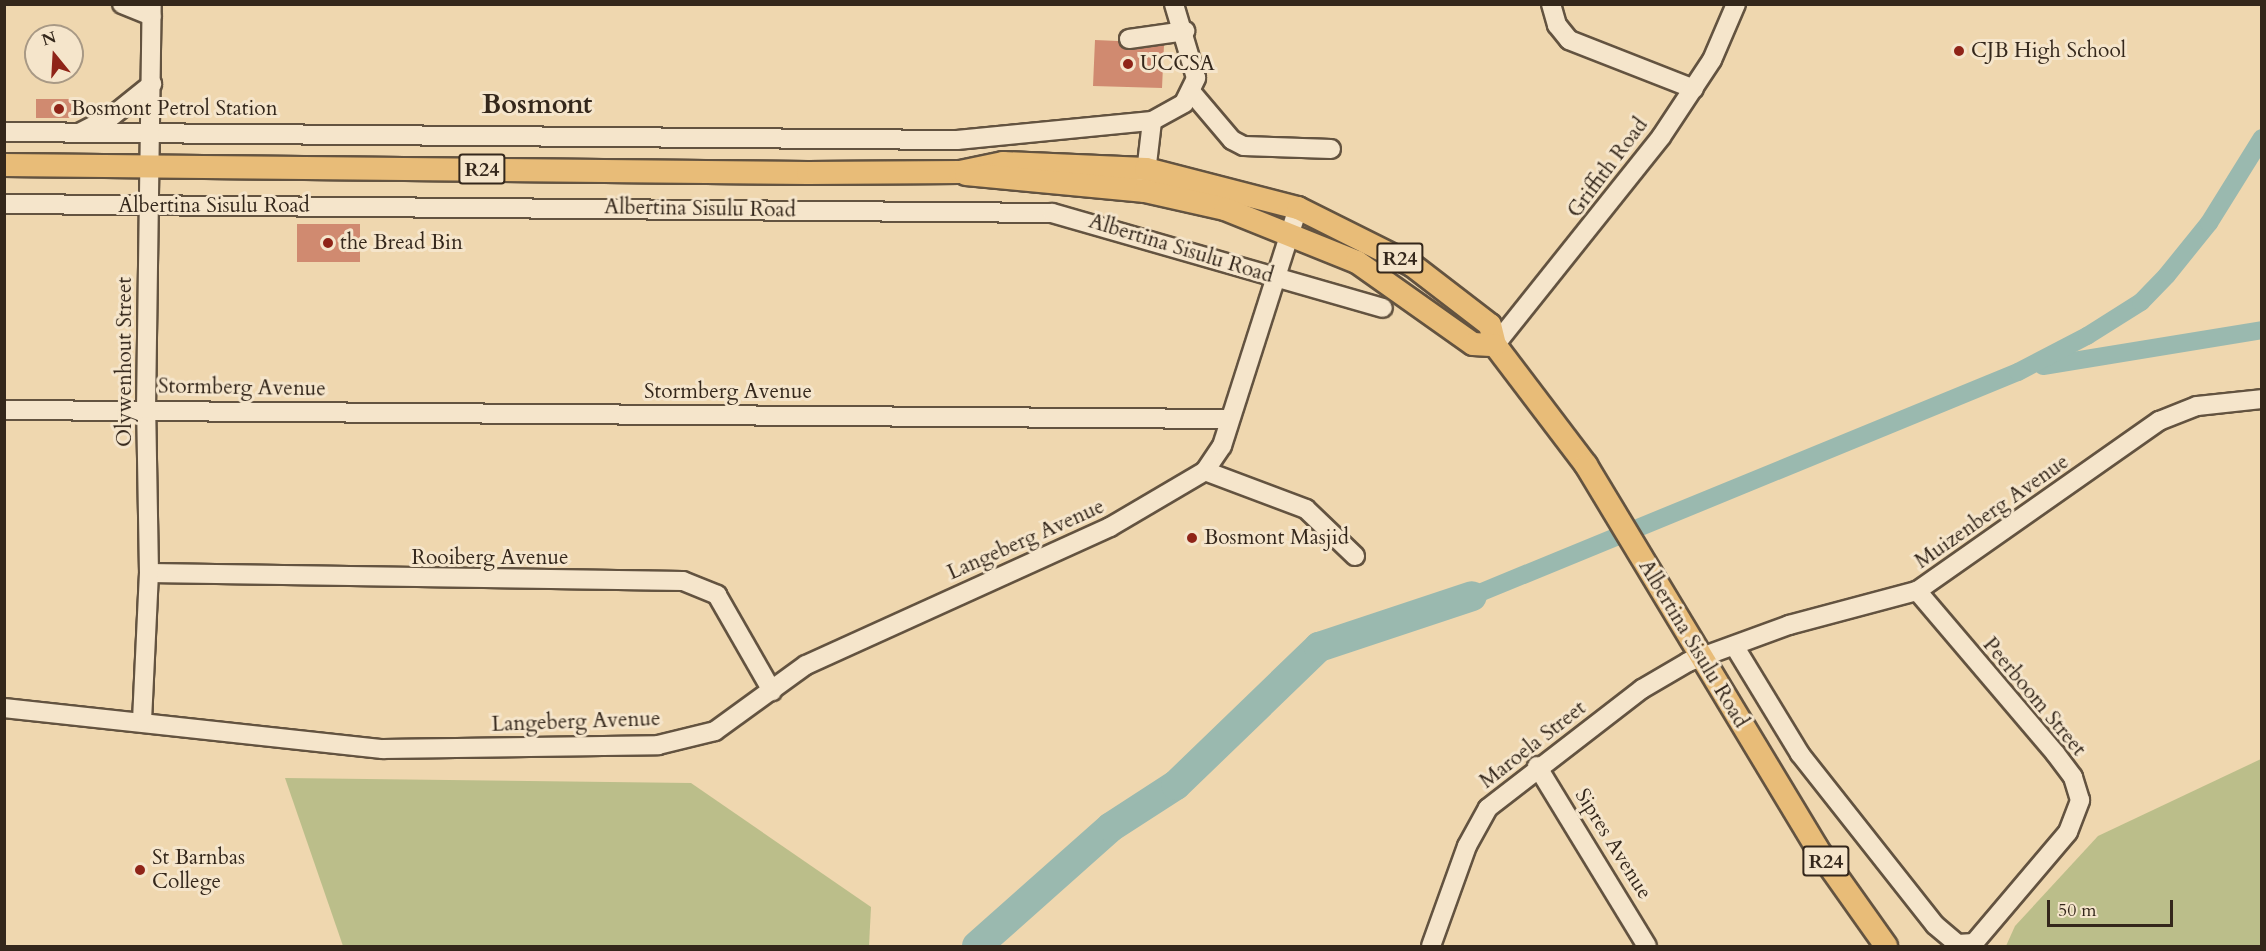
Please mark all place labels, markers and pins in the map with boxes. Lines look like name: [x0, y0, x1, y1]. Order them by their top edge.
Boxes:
place label: CJB High School: [1971, 38, 2126, 64]
marker: CJB High School: [1952, 44, 1966, 58]
place label: UCCSA: [1140, 51, 1215, 77]
marker: UCCSA: [1121, 57, 1135, 71]
place label: Bosmont Petrol Station: [71, 96, 278, 122]
marker: Bosmont Petrol Station: [52, 102, 66, 116]
place label: the Bread Bin: [340, 230, 463, 256]
marker: the Bread Bin: [321, 236, 335, 250]
place label: Bosmont Masjid: [1204, 525, 1349, 551]
marker: Bosmont Masjid: [1185, 531, 1199, 545]
place label: St Barnbas College: [152, 845, 245, 895]
marker: St Barnbas College: [133, 863, 147, 877]

